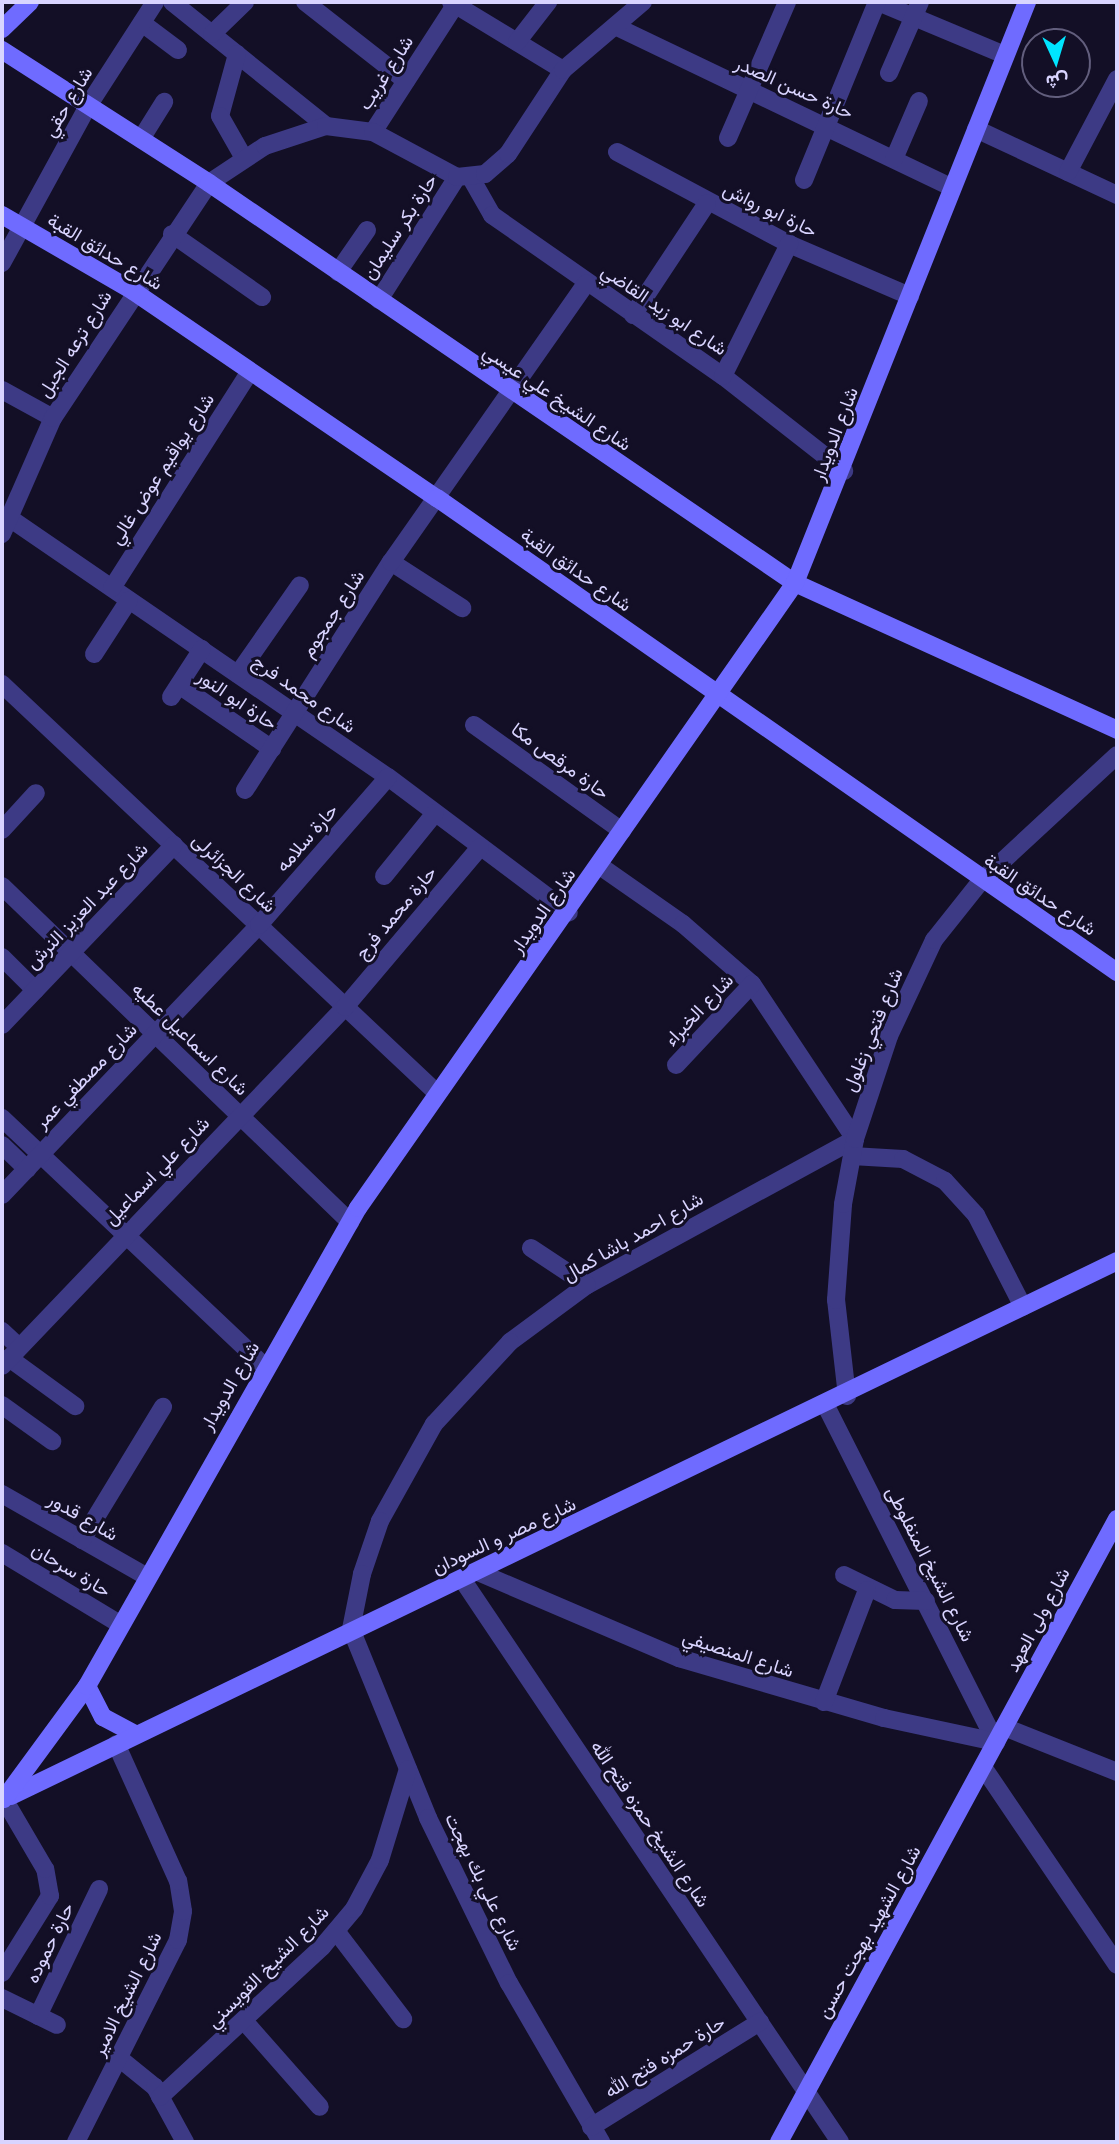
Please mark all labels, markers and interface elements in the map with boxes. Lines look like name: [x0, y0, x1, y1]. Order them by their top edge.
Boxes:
north arrow: [1021, 28, 1091, 98]
street label: شارع غريب: [354, 32, 418, 114]
street label: حارة حسن الصدر: [731, 52, 857, 124]
street label: شارع حقي: [38, 63, 98, 141]
text: ش: [1045, 69, 1070, 95]
street label: حارة بكر سليمان: [357, 170, 443, 284]
street label: حارة ابو رواش: [719, 177, 821, 243]
street label: شارع حدائق القبة: [43, 209, 167, 295]
street label: شارع ابو زيد القاضي: [597, 259, 731, 361]
street label: شارع ترعه الجبل: [33, 286, 117, 402]
street label: شارع الشيخ علي عيسي: [479, 340, 635, 456]
street label: شارع الدويدار: [807, 384, 863, 484]
street label: شارع يواقيم عوض غالي: [105, 389, 219, 549]
street label: شارع حدائق القبة: [516, 523, 636, 617]
street label: شارع جمجوم: [296, 566, 370, 662]
street label: شارع محمد فرج: [248, 650, 360, 738]
street label: حارة ابو النور: [193, 665, 281, 735]
street label: حارة مرقص مكا: [507, 718, 613, 804]
street label: حارة سلامه: [271, 799, 343, 877]
street label: شارع الجزائرلى: [187, 828, 281, 918]
street label: شارع عبد العزيز النرش: [21, 838, 153, 974]
street label: شارع حدائق القبة: [980, 849, 1100, 941]
street label: حارة محمد فرج: [350, 862, 442, 964]
street label: شارع الدويدار: [505, 864, 581, 958]
street label: شارع فتحي زغلول: [838, 965, 908, 1095]
street label: شارع الخبراء: [660, 969, 738, 1051]
street label: شارع اسماعيل عطيه: [127, 978, 253, 1100]
street label: شارع مصطفي عمر: [30, 1019, 142, 1133]
street label: شارع علي اسماعيل: [99, 1112, 215, 1230]
street label: شارع احمد باشا كمال: [559, 1187, 707, 1287]
street label: شارع الدويدار: [195, 1338, 265, 1434]
street label: شارع الشيخ المنفلوطى: [881, 1483, 979, 1645]
street label: شارع قدور: [44, 1488, 122, 1546]
street label: شارع مصر و السودان: [428, 1493, 580, 1579]
street label: حارة سرحان: [27, 1538, 115, 1602]
street label: شارع ولى العهد: [1001, 1564, 1075, 1676]
street label: شارع المنصيفي: [680, 1625, 796, 1683]
street label: شارع الشيخ حمزه فتح الله: [586, 1736, 714, 1912]
street label: شارع علي بك بهجت: [440, 1809, 526, 1955]
street label: شارع الشهيد بهجت حسن: [812, 1842, 926, 2022]
street label: حارة حموده: [21, 1899, 79, 1987]
street label: شارع الشيخ القويسني: [202, 1901, 334, 2033]
street label: شارع الشيخ الامير: [87, 1928, 167, 2060]
street label: حارة حمزه فتح الله: [601, 2011, 729, 2103]

